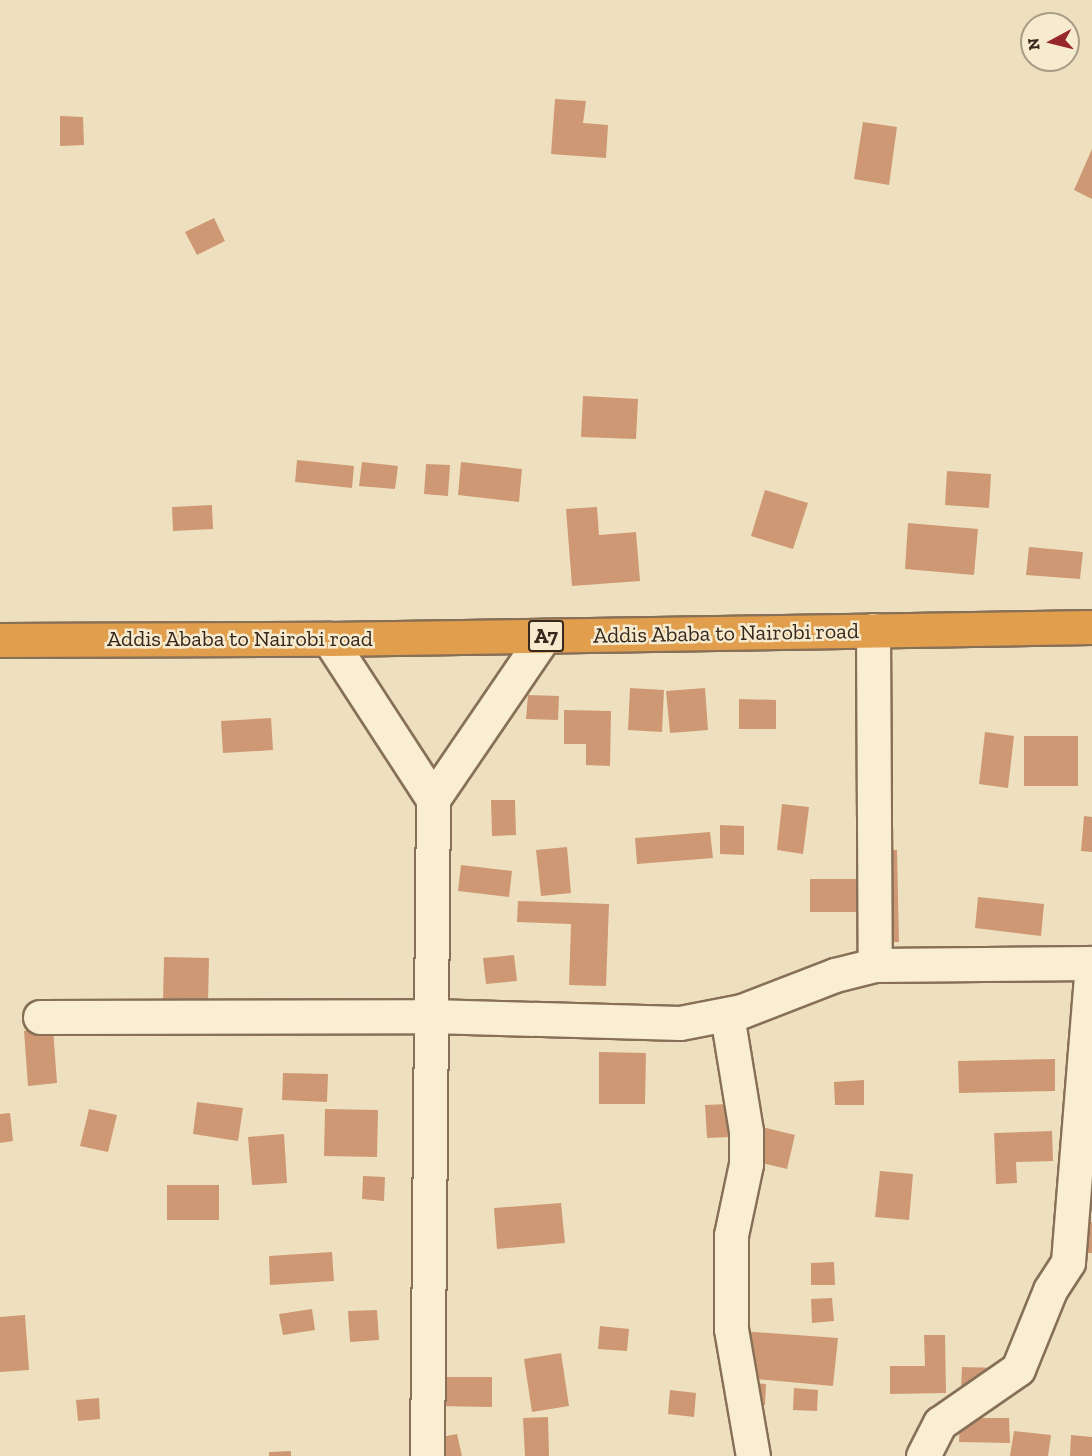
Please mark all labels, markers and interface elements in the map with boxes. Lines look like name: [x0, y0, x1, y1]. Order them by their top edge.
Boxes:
north arrow: [1020, 12, 1080, 72]
text: N: [1023, 37, 1044, 51]
street label: Addis Ababa to Nairobi road: [593, 617, 859, 649]
road number: A7: [528, 618, 564, 654]
street label: Addis Ababa to Nairobi road: [107, 626, 373, 652]

